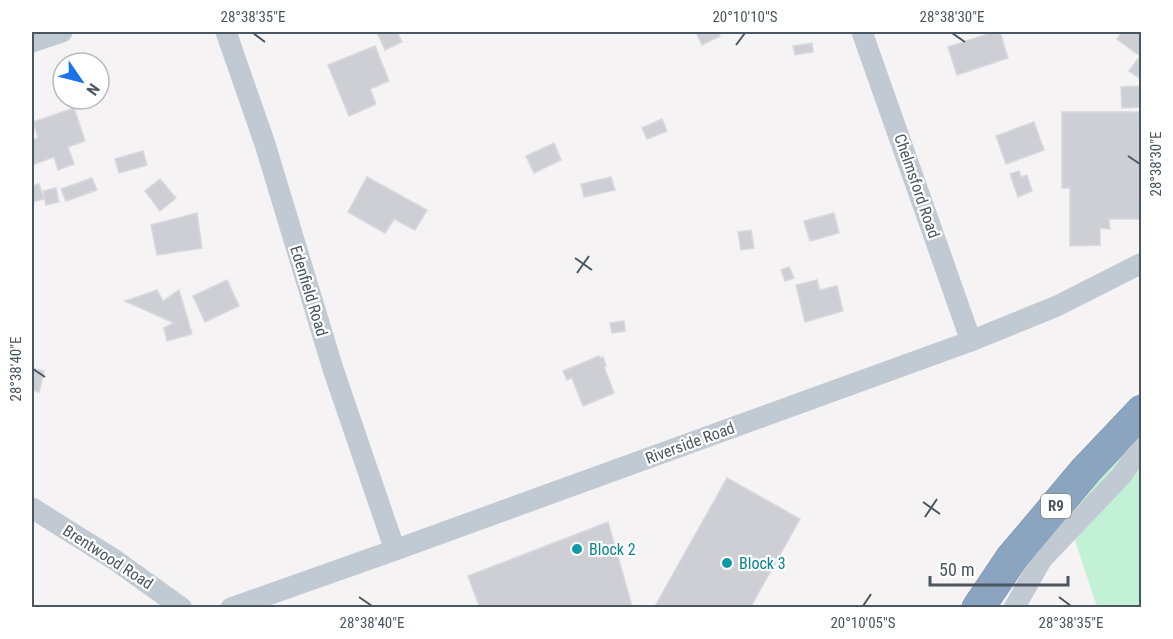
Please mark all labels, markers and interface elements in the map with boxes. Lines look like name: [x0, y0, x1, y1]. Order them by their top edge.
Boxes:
text: 28°38'35"E: [221, 8, 285, 26]
text: 20°10'10"S: [712, 8, 778, 26]
text: 28°38'30"E: [920, 8, 984, 26]
north arrow: [51, 51, 111, 111]
text: N: [82, 80, 103, 99]
street label: Chelmsford Road: [890, 131, 944, 241]
text: 28°38'30"E: [1147, 132, 1165, 196]
street label: Edenfield Road: [286, 243, 332, 339]
text: 28°38'40"E: [7, 337, 25, 401]
street label: Riverside Road: [643, 418, 737, 468]
road number: R9: [1041, 494, 1071, 518]
street label: Brentwood Road: [59, 521, 157, 593]
place label: Block 2: [589, 540, 636, 559]
marker: Block 2: [570, 542, 584, 556]
scale bar: [930, 549, 1068, 587]
place label: Block 3: [739, 554, 786, 573]
marker: Block 3: [720, 556, 734, 570]
text: 50 m: [939, 559, 974, 580]
text: 28°38'40"E: [340, 614, 404, 632]
text: 20°10'05"S: [830, 614, 896, 632]
text: 28°38'35"E: [1039, 614, 1103, 632]

